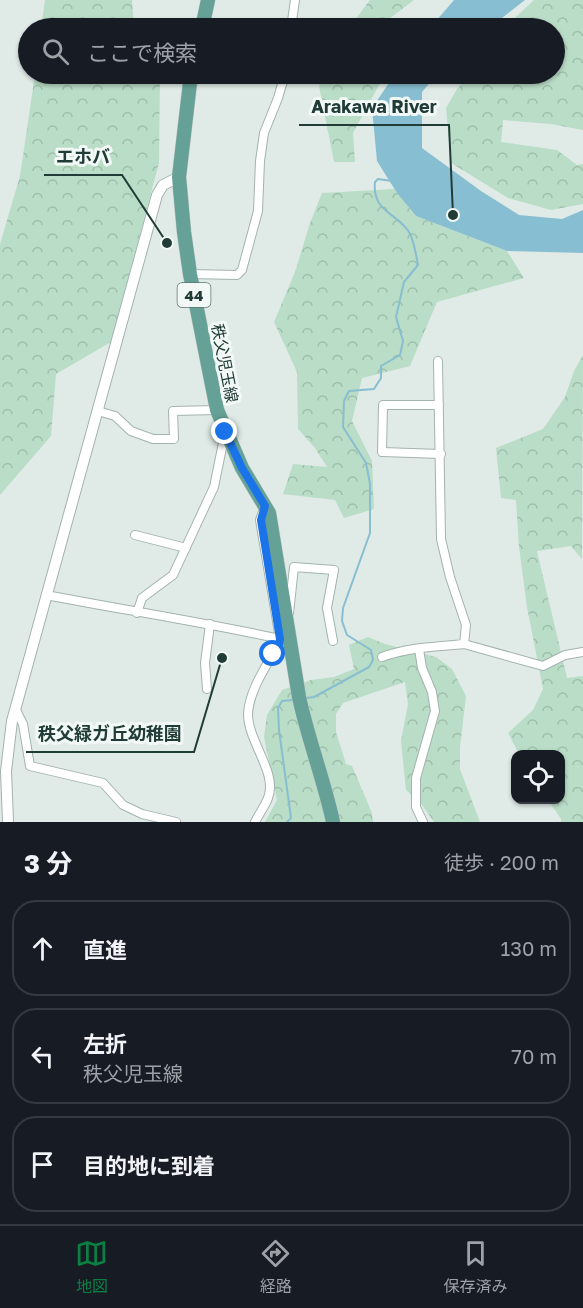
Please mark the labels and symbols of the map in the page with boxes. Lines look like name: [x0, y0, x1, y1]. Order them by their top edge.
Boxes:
callout: Arakawa River: [299, 89, 449, 125]
text: Arakawa River: [311, 95, 437, 117]
callout: エホバ: [44, 139, 122, 175]
text: エホバ: [56, 145, 110, 167]
road number: 44: [178, 283, 210, 307]
street label: 秩父児玉線: [208, 322, 242, 404]
route end: [211, 418, 237, 444]
route start: [259, 640, 285, 666]
callout: 秩父緑ガ丘幼稚園: [26, 716, 194, 752]
text: 秩父緑ガ丘幼稚園: [38, 722, 182, 744]

